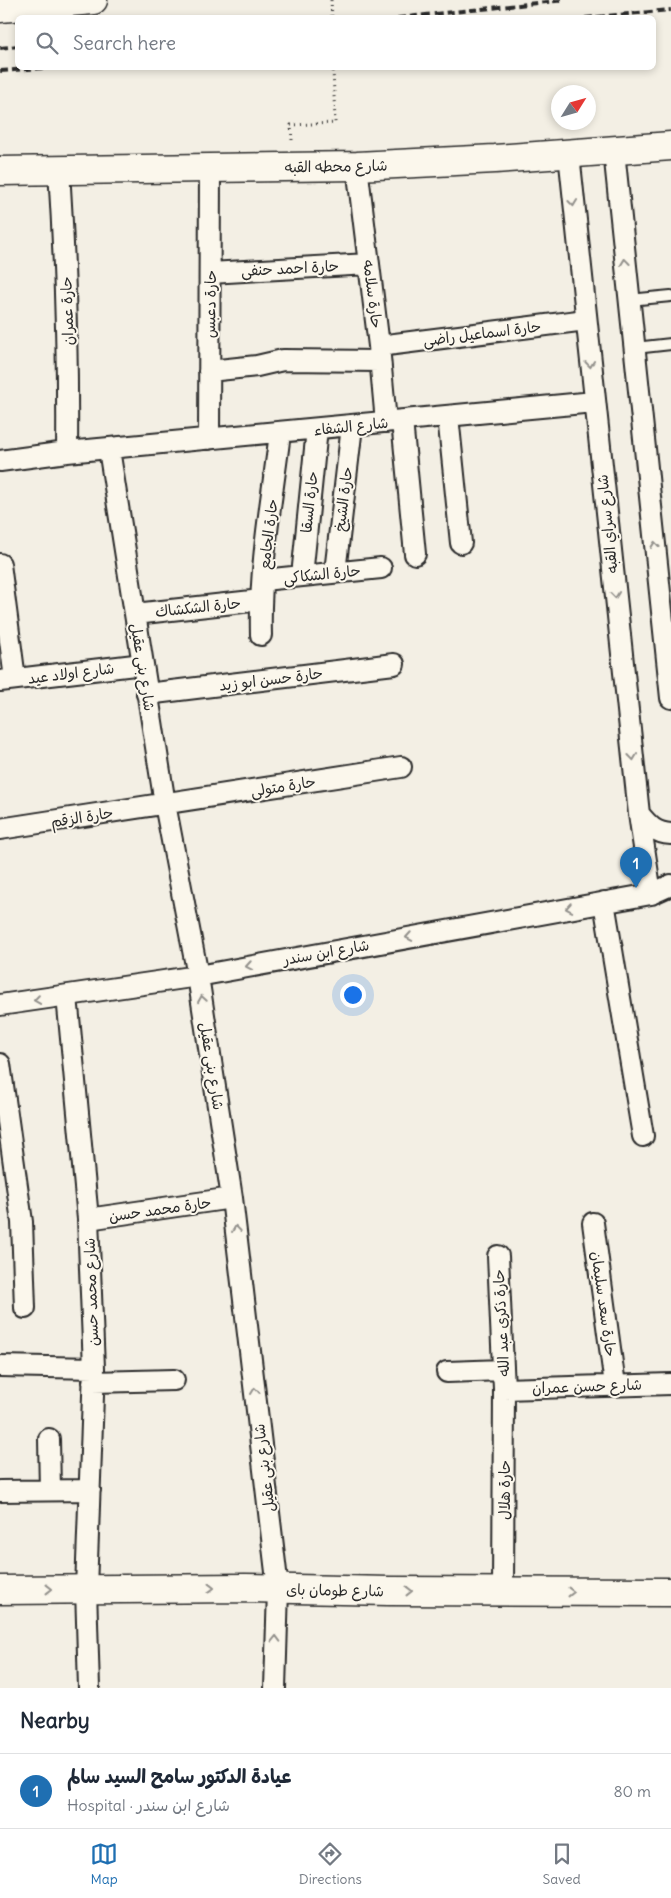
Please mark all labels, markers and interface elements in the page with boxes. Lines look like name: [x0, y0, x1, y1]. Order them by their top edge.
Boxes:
search box: [15, 15, 656, 70]
icon: search: [33, 29, 61, 57]
text: Search here: [73, 31, 176, 55]
north arrow: [551, 85, 596, 130]
street label: شارع محطه القبه: [284, 156, 388, 177]
one-way arrow: [568, 199, 579, 207]
street label: حارة احمد حنفى: [241, 256, 339, 281]
one-way arrow: [620, 257, 631, 265]
street label: حارة سلامه: [359, 259, 387, 329]
street label: حارة دعبس: [200, 270, 220, 338]
street label: حارة عمران: [56, 276, 78, 346]
street label: حارة اسماعيل راضى: [422, 316, 542, 351]
one-way arrow: [584, 360, 595, 368]
street label: شارع الشفاء: [313, 413, 389, 440]
street label: حارة الشيخ: [330, 465, 357, 533]
street label: حارة السقا: [296, 470, 322, 534]
street label: شارع سراي القبه: [592, 473, 624, 574]
street label: حارة الجامع: [254, 498, 284, 570]
one-way arrow: [650, 541, 661, 549]
street label: حارة الشكاكى: [282, 560, 362, 589]
one-way arrow: [609, 592, 620, 600]
street label: حارة الشكشاك: [154, 593, 242, 621]
street label: شارع بنى عقيل: [126, 622, 159, 713]
street label: شارع اولاد عيد: [27, 658, 115, 689]
street label: حارة حسن ابو زيد: [218, 663, 324, 695]
one-way arrow: [627, 753, 638, 761]
street label: حارة متولى: [249, 771, 317, 802]
street label: حارة الزقم: [49, 803, 115, 834]
pin: 1: [620, 847, 652, 888]
one-way arrow: [565, 903, 573, 913]
one-way arrow: [405, 932, 413, 942]
street label: شارع ابن سندر: [280, 935, 371, 970]
one-way arrow: [245, 961, 254, 971]
your location: [340, 982, 366, 1008]
one-way arrow: [33, 995, 41, 1005]
one-way arrow: [197, 995, 208, 1003]
street label: شارع بنى عقيل: [195, 1021, 228, 1112]
street label: حارة محمد حسن: [107, 1192, 213, 1226]
one-way arrow: [231, 1225, 242, 1233]
street label: شارع محمد حسن: [80, 1237, 103, 1346]
street label: حارة سعد سليمان: [587, 1250, 621, 1358]
street label: حارة ذكرى عبد الله: [489, 1269, 513, 1377]
street label: شارع حسن عمران: [532, 1375, 642, 1398]
one-way arrow: [250, 1386, 261, 1394]
street label: شارع بنى عقيل: [249, 1423, 280, 1513]
street label: حارة هلال: [495, 1460, 514, 1520]
street label: شارع طومان باى: [286, 1580, 384, 1601]
one-way arrow: [208, 1583, 215, 1593]
one-way arrow: [45, 1584, 53, 1594]
one-way arrow: [405, 1586, 413, 1596]
one-way arrow: [568, 1587, 575, 1597]
one-way arrow: [271, 1635, 282, 1643]
text: Nearby: [20, 1707, 90, 1734]
text: عيادة الدكتور سامح السيد سالم: [67, 1764, 291, 1788]
text: 1: [33, 1781, 39, 1801]
text: 80 m: [613, 1781, 651, 1801]
text: Hospital · شارع ابن سندر: [67, 1795, 230, 1815]
tab: Map: [90, 1840, 118, 1888]
tab: Directions: [299, 1840, 362, 1888]
tab: Saved: [542, 1840, 581, 1888]

